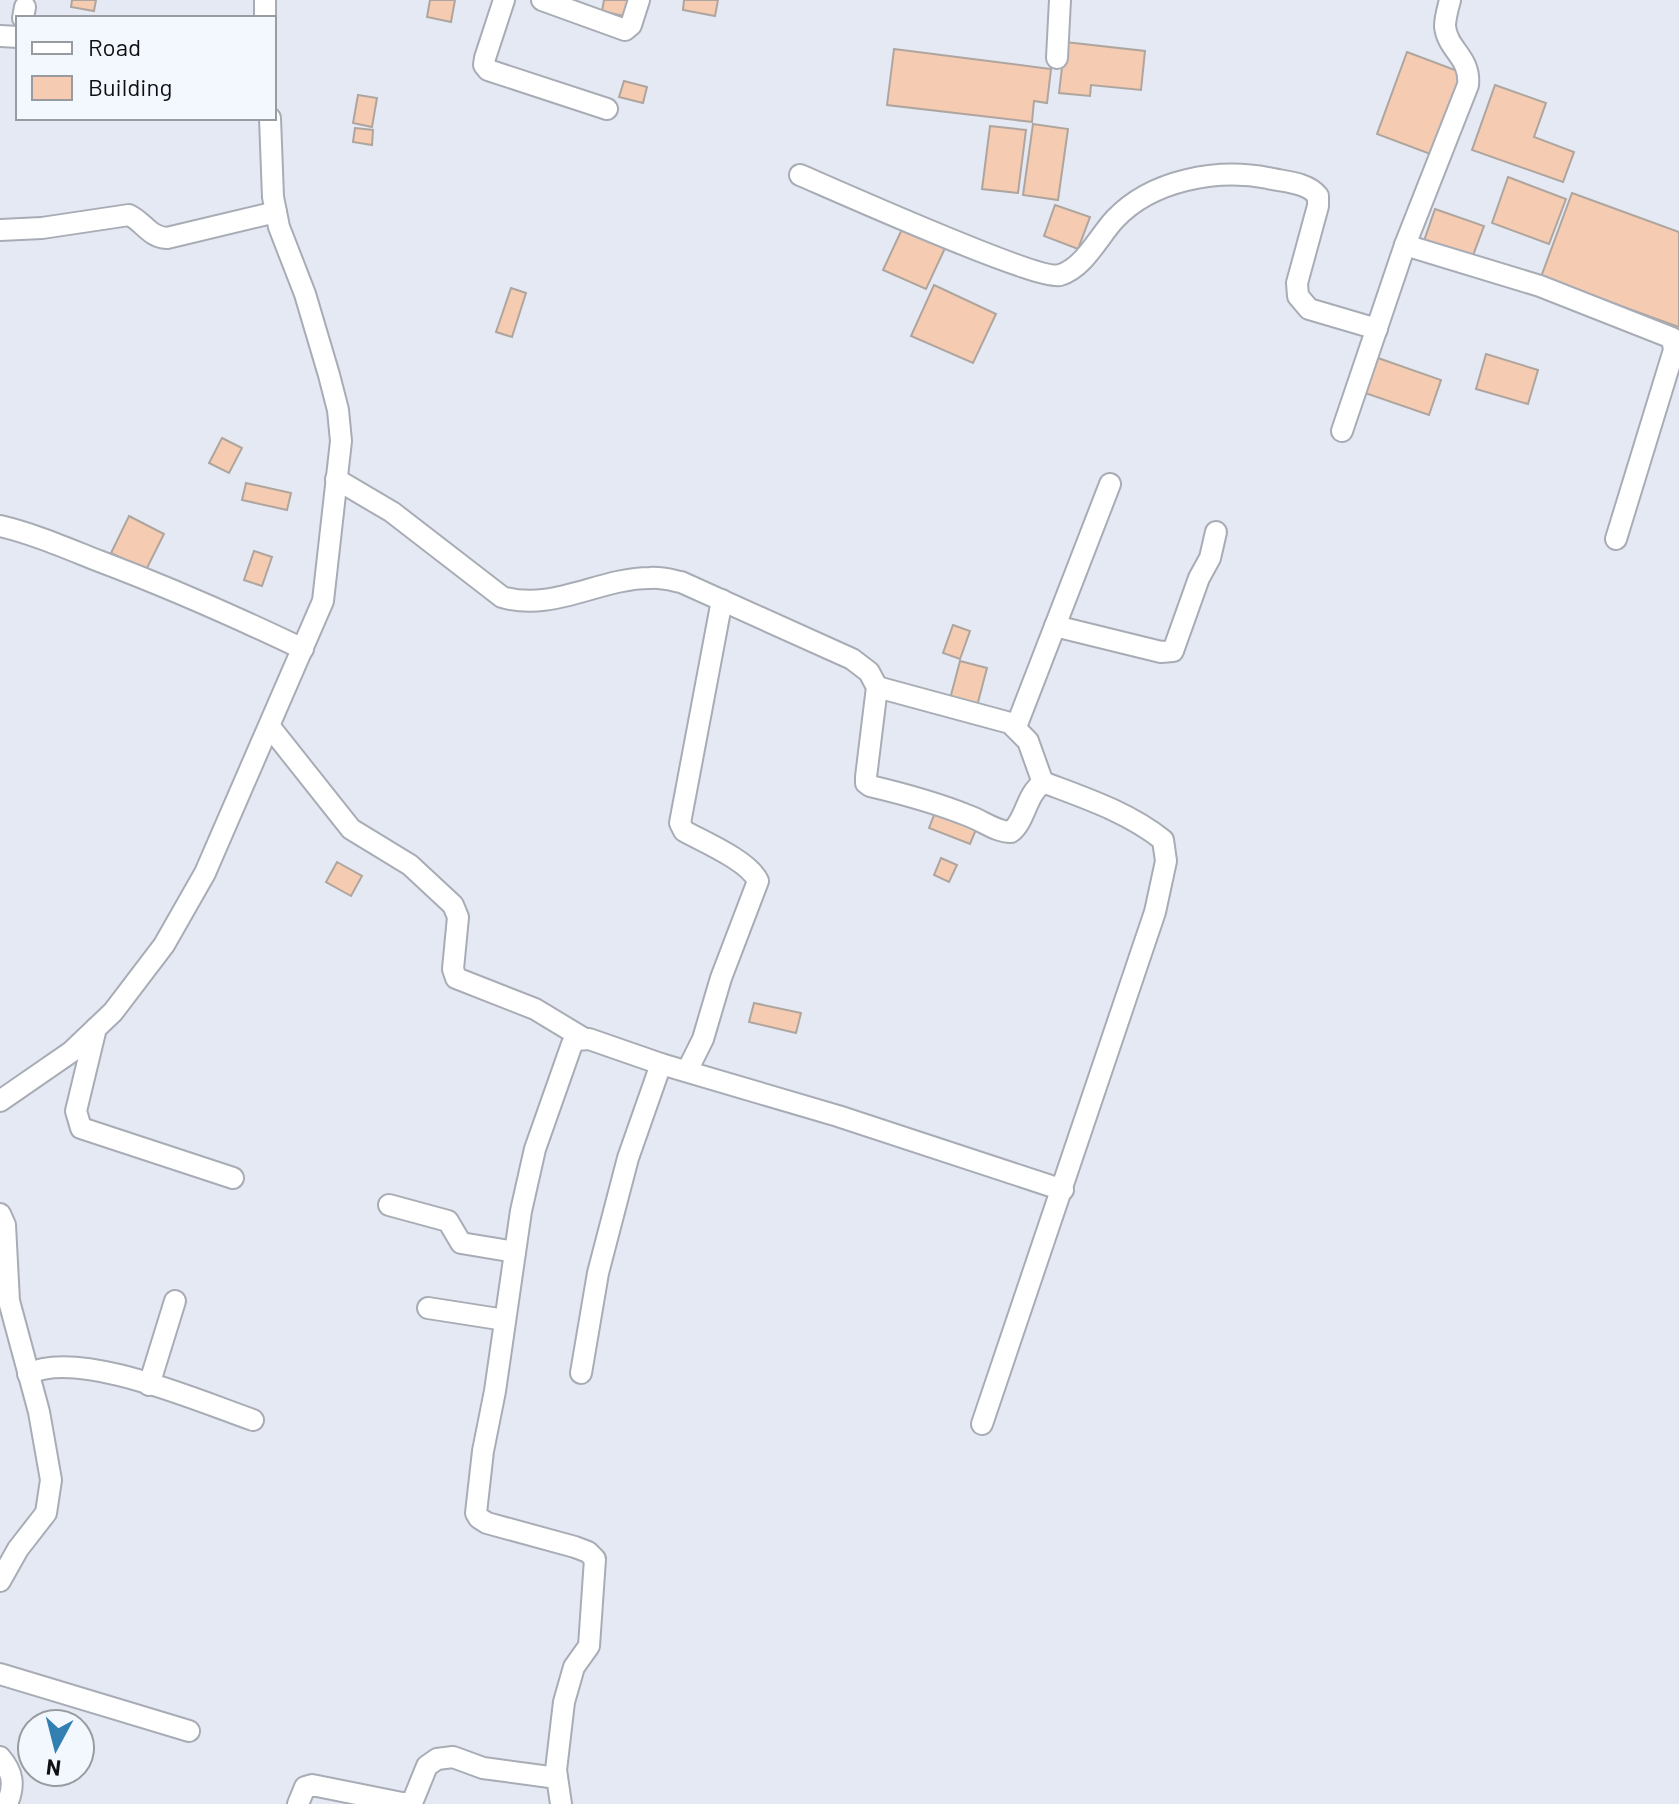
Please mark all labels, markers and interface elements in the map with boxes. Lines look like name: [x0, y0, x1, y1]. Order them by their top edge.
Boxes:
legend: [16, 16, 276, 120]
text: Road: [88, 32, 141, 61]
text: Building: [88, 72, 172, 101]
north arrow: [16, 1708, 96, 1788]
text: N: [45, 1755, 62, 1783]

